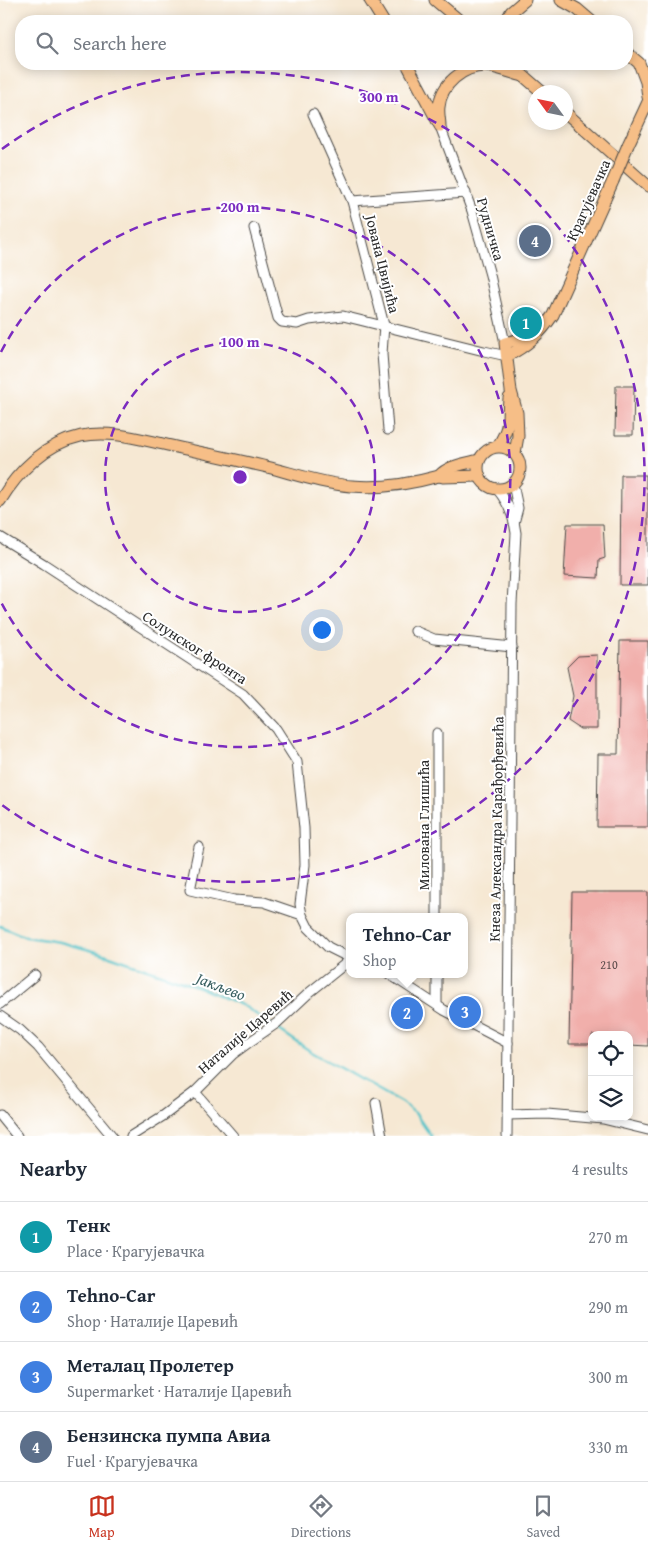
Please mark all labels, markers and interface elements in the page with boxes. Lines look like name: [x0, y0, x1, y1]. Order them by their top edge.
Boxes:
search box: [15, 15, 633, 70]
icon: search: [33, 29, 61, 57]
text: Search here: [73, 29, 167, 57]
north arrow: [528, 85, 573, 130]
text: 300 m: [359, 86, 399, 107]
street label: Крагујевачка: [561, 155, 616, 244]
street label: Рудничка: [472, 195, 510, 264]
text: 200 m: [220, 196, 260, 217]
street label: Јована Цвијића: [360, 211, 406, 316]
pin: 4: [519, 222, 551, 260]
pin: 1: [510, 304, 542, 342]
text: 100 m: [220, 331, 260, 352]
centre of rings: [231, 468, 249, 486]
street label: Солунског фронта: [139, 605, 252, 689]
your location: [309, 617, 335, 643]
street label: Кнеза Александра Карађорђевића: [484, 715, 508, 942]
street label: Милована Глишића: [413, 759, 434, 890]
popup: [346, 913, 468, 978]
text: Tehno-Car: [363, 920, 451, 948]
text: Shop: [363, 948, 396, 972]
house number: 210: [600, 956, 618, 973]
water label: Јакљево: [190, 965, 249, 1006]
street label: Наталије Царевић: [193, 983, 297, 1078]
pin: 3: [449, 993, 481, 1031]
pin: 2: [391, 994, 423, 1032]
map controls: [588, 1031, 633, 1121]
button: locate: [588, 1031, 633, 1076]
button: layers: [588, 1076, 633, 1121]
text: Nearby: [20, 1153, 87, 1184]
text: 4 results: [571, 1157, 628, 1181]
text: Тенк: [67, 1211, 110, 1239]
text: 1: [32, 1225, 40, 1249]
text: 270 m: [588, 1225, 628, 1249]
text: Place · Крагујевачка: [67, 1239, 205, 1263]
text: Tehno-Car: [67, 1281, 155, 1309]
text: 2: [32, 1295, 40, 1319]
text: 290 m: [588, 1295, 628, 1319]
text: Shop · Наталије Царевић: [67, 1309, 238, 1333]
text: Металац Пролетер: [67, 1351, 234, 1379]
text: 3: [32, 1365, 40, 1389]
text: 300 m: [588, 1365, 628, 1389]
text: Supermarket · Наталије Царевић: [67, 1379, 292, 1403]
text: Бензинска пумпа Авиа: [67, 1421, 271, 1449]
text: 4: [32, 1435, 40, 1459]
text: 330 m: [588, 1435, 628, 1459]
text: Fuel · Крагујевачка: [67, 1449, 198, 1473]
tab: Map: [88, 1492, 116, 1542]
tab: Directions: [291, 1492, 351, 1542]
tab: Saved: [526, 1492, 560, 1542]

